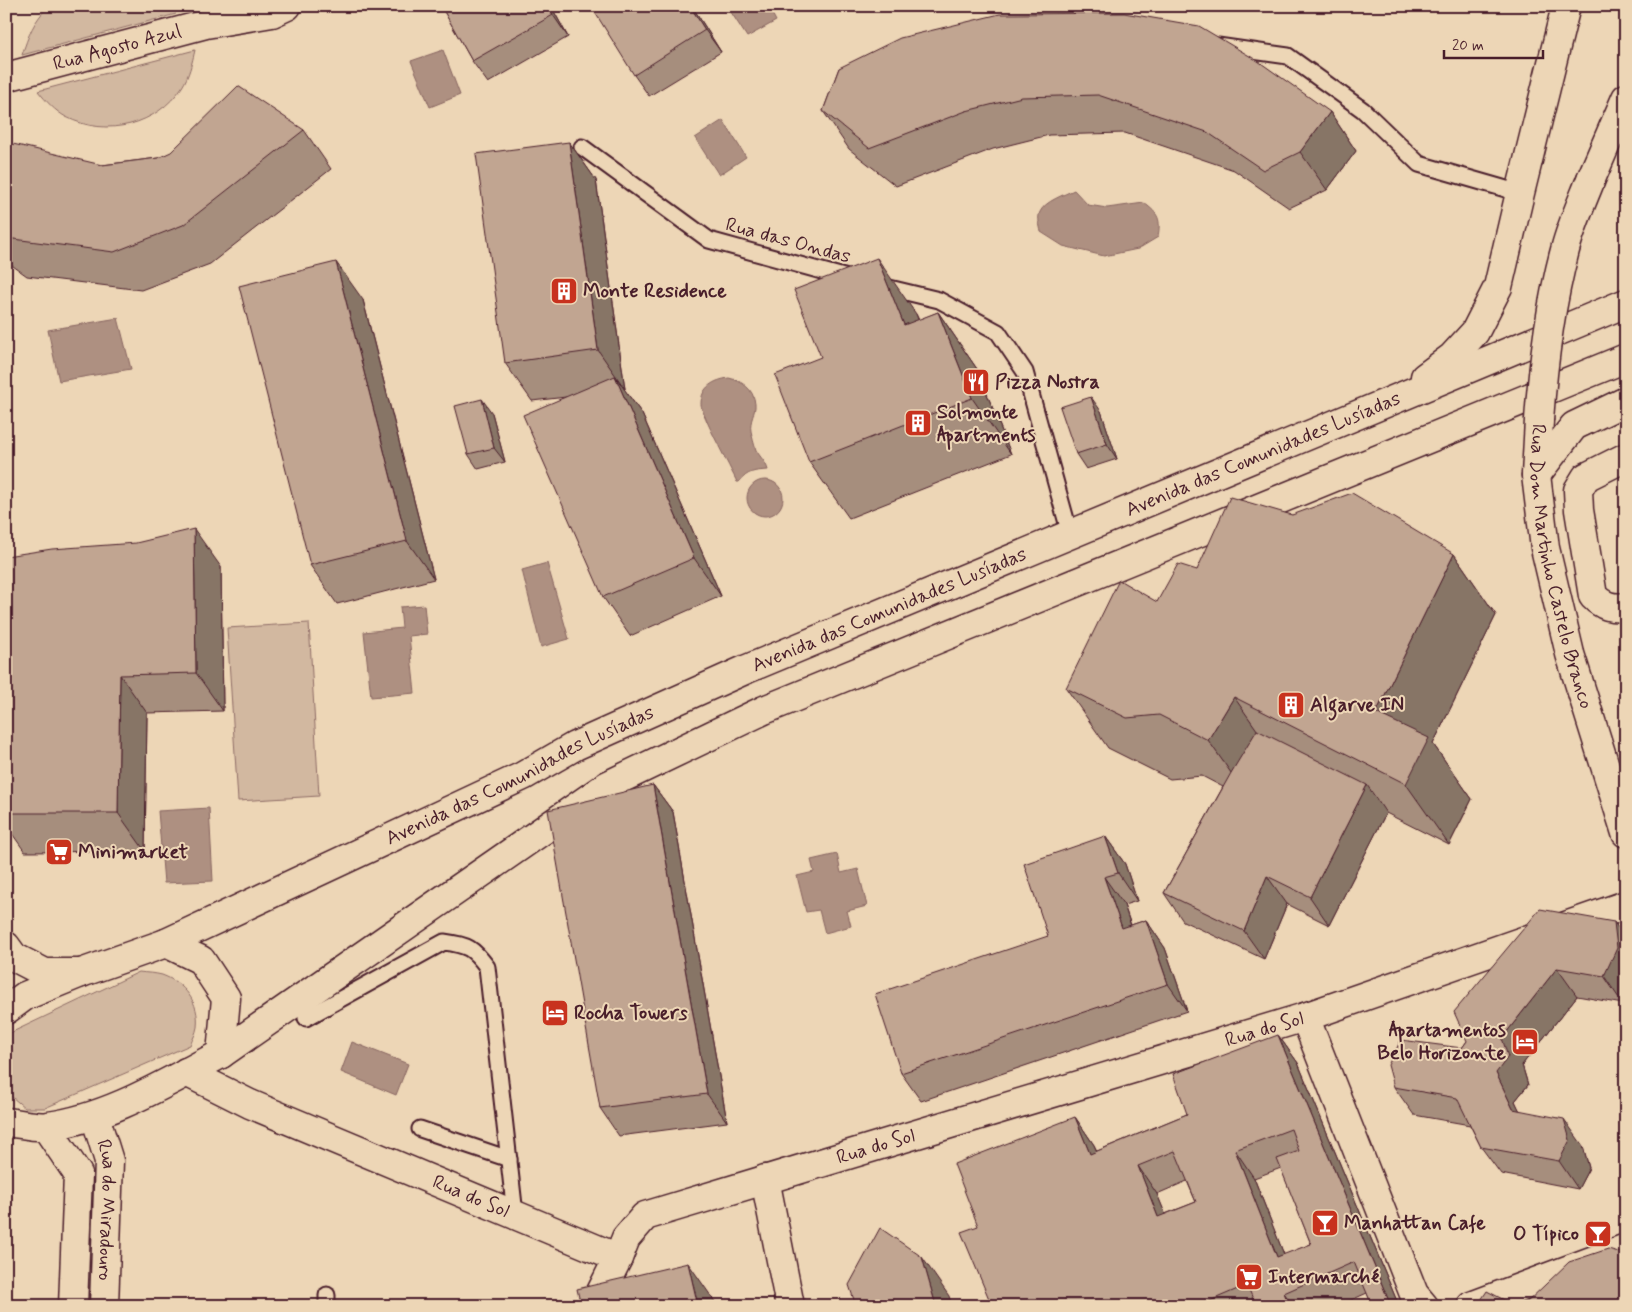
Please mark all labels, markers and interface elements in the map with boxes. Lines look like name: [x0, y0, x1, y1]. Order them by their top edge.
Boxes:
street label: Rua Agosto Azul: [50, 18, 184, 77]
scale bar: [1444, 28, 1543, 60]
text: 20 m: [1452, 36, 1484, 56]
street label: Rua das Ondas: [722, 211, 854, 271]
building icon: Monte Residence: [549, 276, 579, 306]
place label: Monte Residence: [583, 278, 727, 305]
restaurant icon: Pizza Nostra: [961, 367, 991, 397]
place label: Pizza Nostra: [995, 369, 1100, 396]
street label: Avenida das Comunidades Lusíadas: [1122, 385, 1405, 523]
place label: Solmonte Apartments: [937, 399, 1035, 450]
building icon: Solmonte Apartments: [903, 408, 933, 438]
street label: Rua Dom Martinho Castelo Branco: [1522, 423, 1600, 712]
street label: Avenida das Comunidades Lusíadas: [748, 541, 1031, 679]
building icon: Algarve IN: [1276, 690, 1306, 720]
place label: Algarve IN: [1310, 692, 1404, 721]
street label: Avenida das Comunidades Lusíadas: [381, 699, 658, 852]
supermarket icon: Minimarket: [44, 837, 74, 867]
place label: Minimarket: [78, 839, 188, 866]
hotel icon: Rocha Towers: [540, 998, 570, 1028]
place label: Rocha Towers: [574, 1000, 688, 1027]
street label: Rua do Sol: [1222, 1005, 1307, 1054]
place label: Apartamentos Belo Horizonte: [1377, 1017, 1507, 1067]
hotel icon: Apartamentos Belo Horizonte: [1510, 1027, 1540, 1057]
street label: Rua do Sol: [833, 1122, 918, 1171]
street label: Rua do Miradouro: [90, 1136, 123, 1281]
street label: Rua do Sol: [428, 1168, 513, 1225]
bar icon: Manhattan Cafe: [1310, 1208, 1340, 1238]
place label: Manhattan Cafe: [1344, 1210, 1486, 1237]
bar icon: O Típico: [1583, 1219, 1613, 1249]
place label: O Típico: [1513, 1221, 1579, 1248]
supermarket icon: Intermarché: [1234, 1262, 1264, 1292]
place label: Intermarché: [1268, 1264, 1379, 1291]

